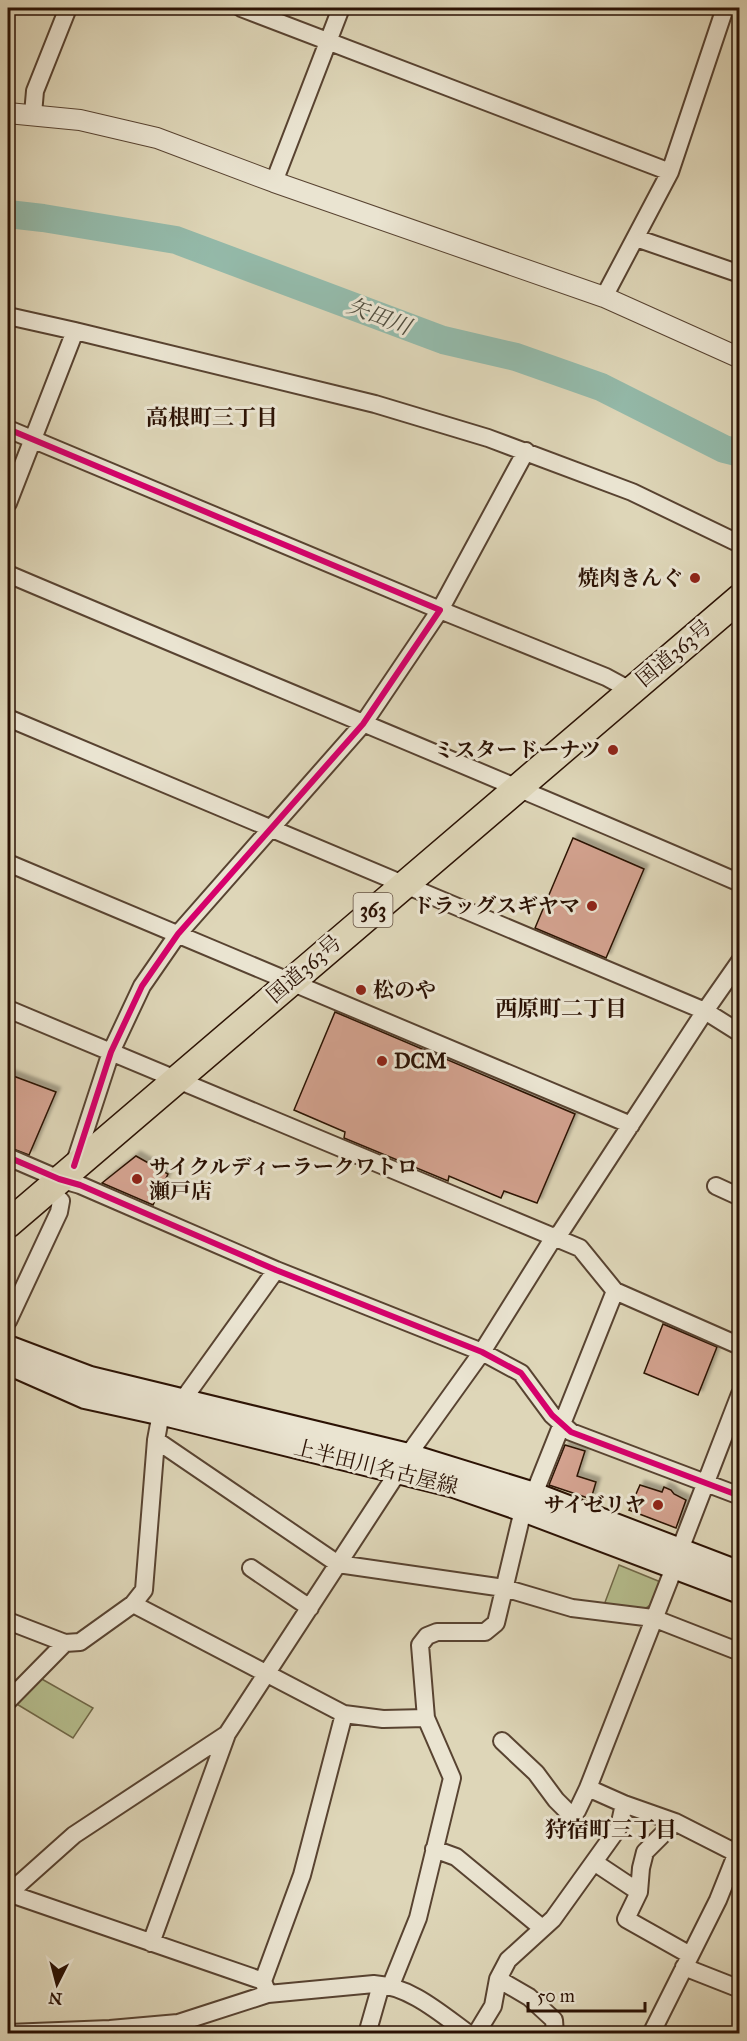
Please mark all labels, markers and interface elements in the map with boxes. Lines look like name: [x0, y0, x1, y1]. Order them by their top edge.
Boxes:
water label: 矢田川: [343, 292, 417, 341]
district label: 高根町三丁目: [146, 404, 278, 431]
place label: 焼肉きんぐ: [578, 565, 683, 591]
marker: 焼肉きんぐ: [688, 571, 702, 585]
street label: 国道363号: [631, 614, 717, 692]
place label: ミスタードーナツ: [433, 737, 601, 763]
marker: ミスタードーナツ: [606, 743, 620, 757]
road number: 363: [354, 893, 392, 927]
place label: ドラッグスギヤマ: [413, 893, 580, 919]
marker: ドラッグスギヤマ: [585, 899, 599, 913]
street label: 国道363号: [261, 929, 347, 1009]
place label: 松のや: [373, 977, 436, 1003]
marker: 松のや: [354, 983, 368, 997]
district label: 西原町二丁目: [495, 995, 627, 1022]
place label: DCM: [394, 1048, 447, 1074]
marker: DCM: [375, 1054, 389, 1068]
place label: サイクルディーラークワトロ 瀬戸店: [149, 1154, 418, 1204]
marker: サイクルディーラークワトロ 瀬戸店: [130, 1172, 144, 1186]
street label: 上半田川名古屋線: [291, 1434, 461, 1500]
place label: サイゼリヤ: [544, 1492, 646, 1518]
marker: サイゼリヤ: [651, 1498, 665, 1512]
district label: 狩宿町三丁目: [545, 1816, 677, 1843]
north arrow: [27, 1954, 87, 2014]
scale bar: [528, 1975, 645, 2013]
text: 50 m: [537, 1985, 575, 2007]
text: N: [47, 1988, 63, 2009]

